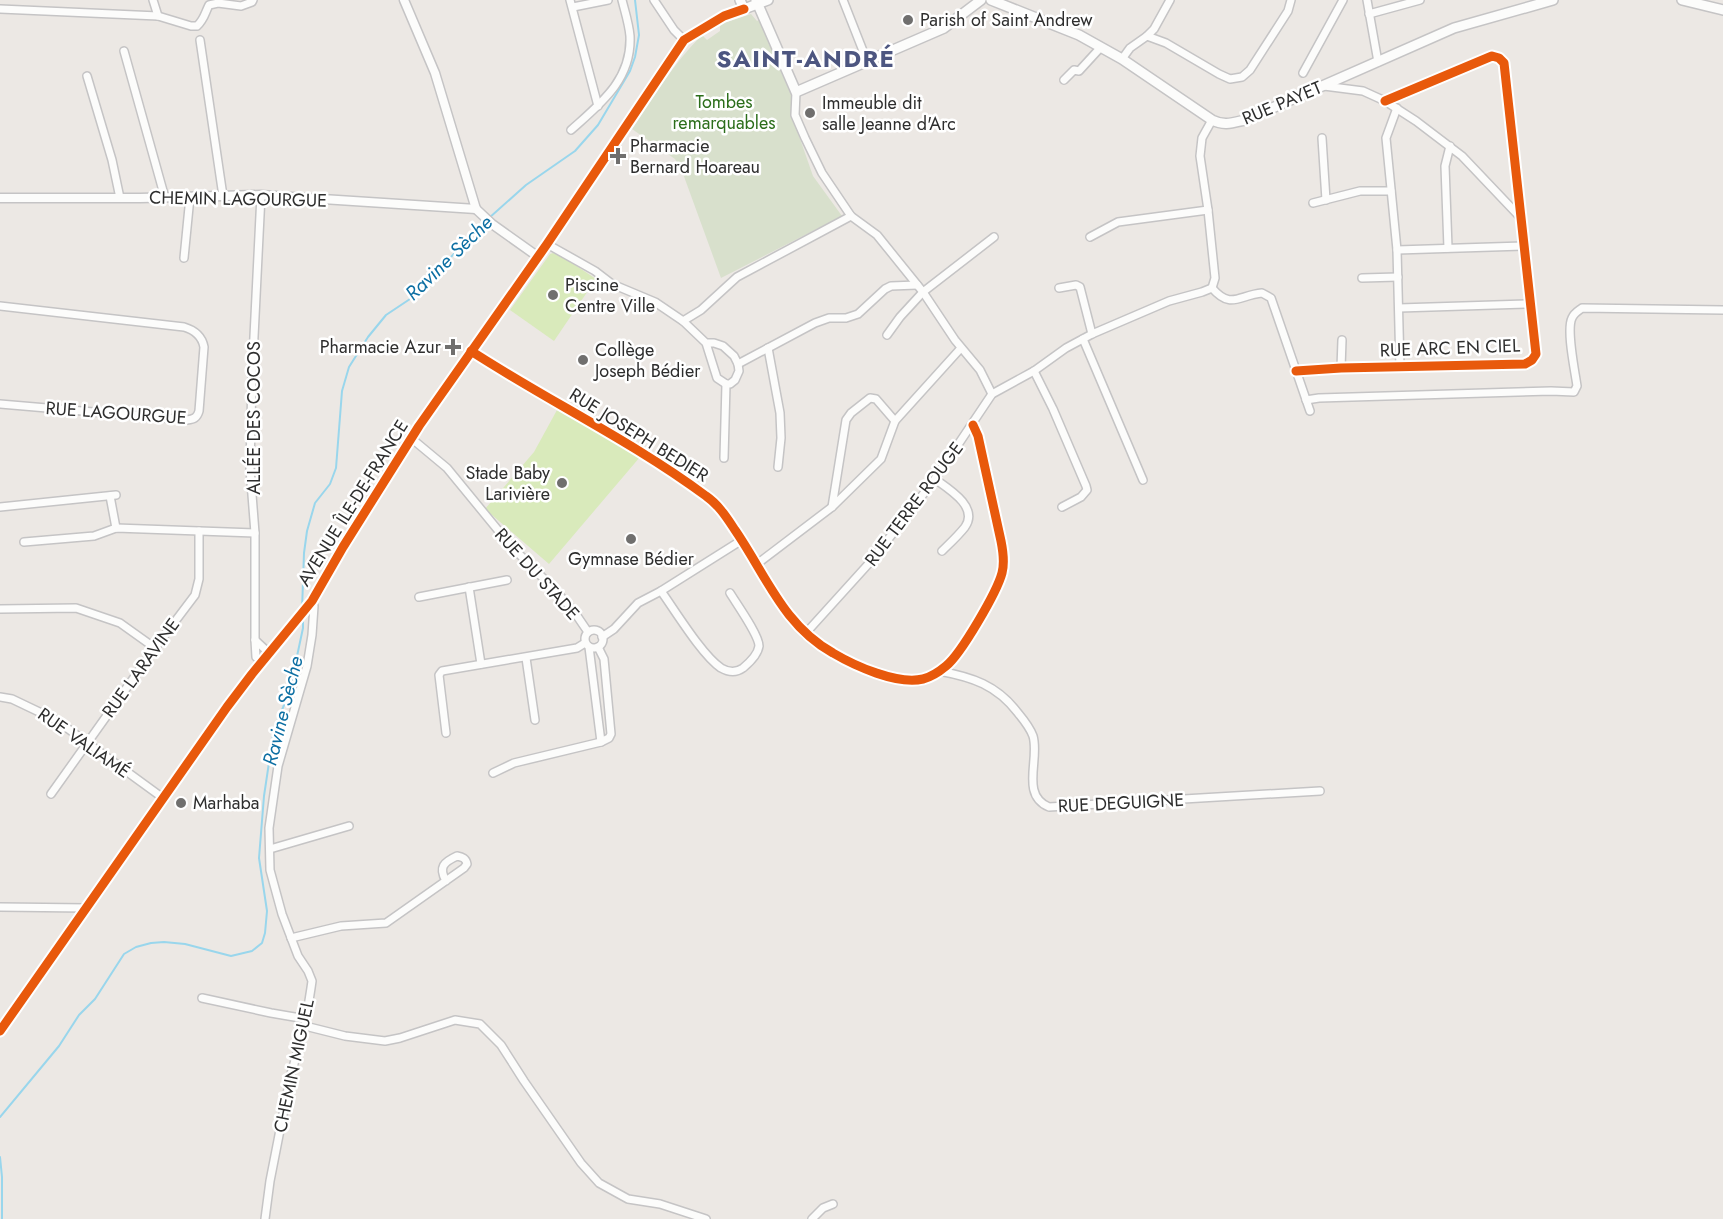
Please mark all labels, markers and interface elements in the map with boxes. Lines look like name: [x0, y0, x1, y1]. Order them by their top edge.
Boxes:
place label: Parish of Saint Andrew: [920, 7, 1093, 33]
marker: Parish of Saint Andrew: [901, 13, 915, 27]
district label: SAINT-ANDRÉ: [717, 41, 895, 76]
street label: RUE PAYET: [1238, 74, 1326, 131]
park label: Tombes remarquables: [672, 89, 776, 136]
place label: Immeuble dit salle Jeanne d'Arc: [822, 90, 956, 137]
marker: Immeuble dit salle Jeanne d'Arc: [803, 106, 817, 120]
place label: Pharmacie Bernard Hoareau: [630, 133, 760, 180]
marker: Pharmacie Bernard Hoareau: [611, 149, 625, 163]
street label: CHEMIN LAGOURGUE: [149, 184, 327, 214]
water label: Ravine Sèche: [399, 209, 499, 307]
place label: Piscine Centre Ville: [565, 272, 655, 319]
marker: Piscine Centre Ville: [546, 288, 560, 302]
street label: RUE ARC EN CIEL: [1379, 333, 1521, 363]
place label: Pharmacie Azur: [320, 334, 442, 360]
place label: Collège Joseph Bédier: [593, 337, 701, 384]
marker: Pharmacie Azur: [446, 340, 460, 354]
street label: ALLÉE DES COCOS: [241, 341, 267, 495]
marker: Collège Joseph Bédier: [576, 353, 590, 367]
street label: RUE JOSEPH BEDIER: [564, 382, 714, 488]
street label: RUE LAGOURGUE: [45, 395, 187, 431]
street label: AVENUE ÎLE-DE-FRANCE: [291, 415, 415, 591]
street label: RUE TERRE ROUGE: [859, 436, 969, 572]
place label: Stade Baby Larivière: [466, 460, 550, 507]
marker: Stade Baby Larivière: [555, 476, 569, 490]
street label: RUE DU STADE: [489, 522, 585, 626]
marker: Gymnase Bédier: [624, 532, 638, 546]
place label: Gymnase Bédier: [568, 546, 695, 572]
street label: RUE LARAVINE: [96, 613, 186, 723]
water label: Ravine Sèche: [255, 653, 311, 769]
street label: RUE VALIAMÉ: [33, 702, 135, 784]
street label: RUE DEGUIGNE: [1057, 787, 1185, 819]
place label: Marhaba: [193, 790, 259, 816]
marker: Marhaba: [174, 796, 188, 810]
street label: CHEMIN MIGUEL: [267, 997, 321, 1135]

